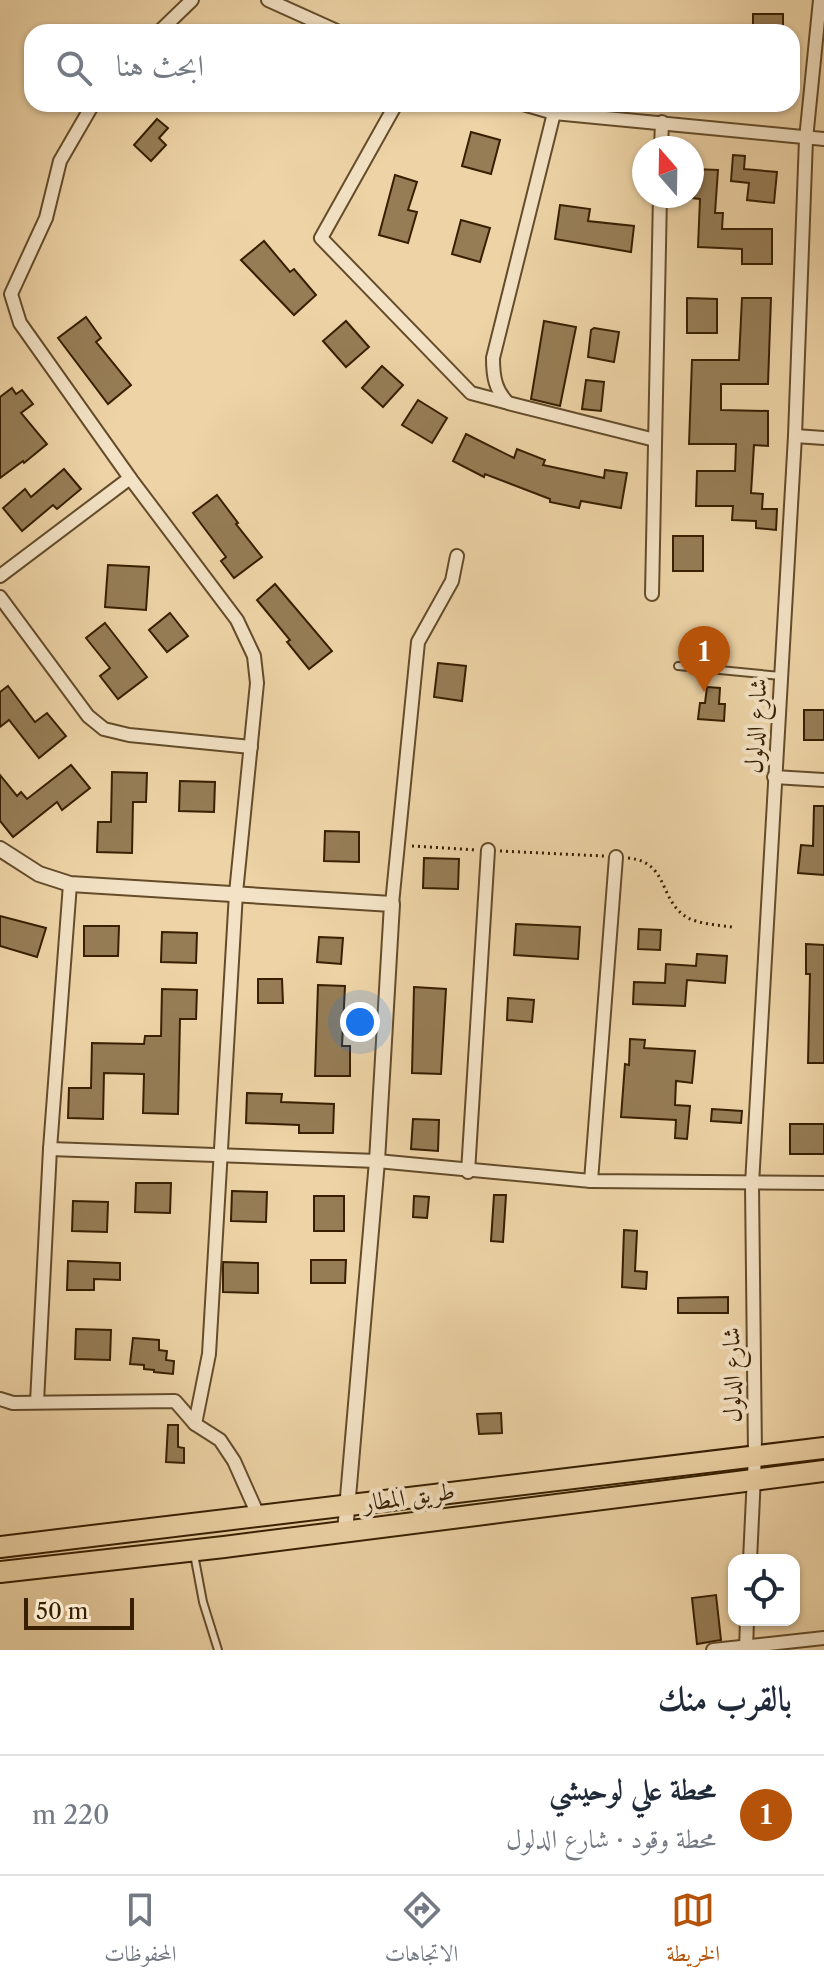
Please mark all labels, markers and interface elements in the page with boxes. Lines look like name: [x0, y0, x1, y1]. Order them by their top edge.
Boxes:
search box: [24, 24, 800, 112]
icon: search: [52, 46, 96, 90]
text: ابحث هنا: [116, 47, 204, 84]
north arrow: [632, 136, 704, 208]
pin: 1: [678, 626, 730, 692]
street label: شارع الدلول: [739, 678, 778, 775]
your location: [340, 1002, 380, 1042]
street label: شارع الدلول: [716, 1327, 753, 1423]
street label: طريق المطار: [359, 1476, 457, 1519]
map controls: [728, 1554, 800, 1626]
button: locate: [728, 1554, 800, 1626]
scale bar: [24, 1594, 134, 1630]
text: 50 m: [36, 1598, 88, 1625]
text: بالقرب منك: [658, 1677, 792, 1719]
text: محطة علي لوحيشي: [549, 1771, 716, 1808]
text: 220 m: [32, 1799, 110, 1831]
text: 1: [760, 1799, 772, 1831]
text: محطة وقود · شارع الدلول: [506, 1823, 716, 1855]
tab: المحفوظات: [104, 1888, 177, 1975]
tab: الاتجاهات: [385, 1888, 458, 1975]
tab: الخريطة: [666, 1888, 720, 1975]

